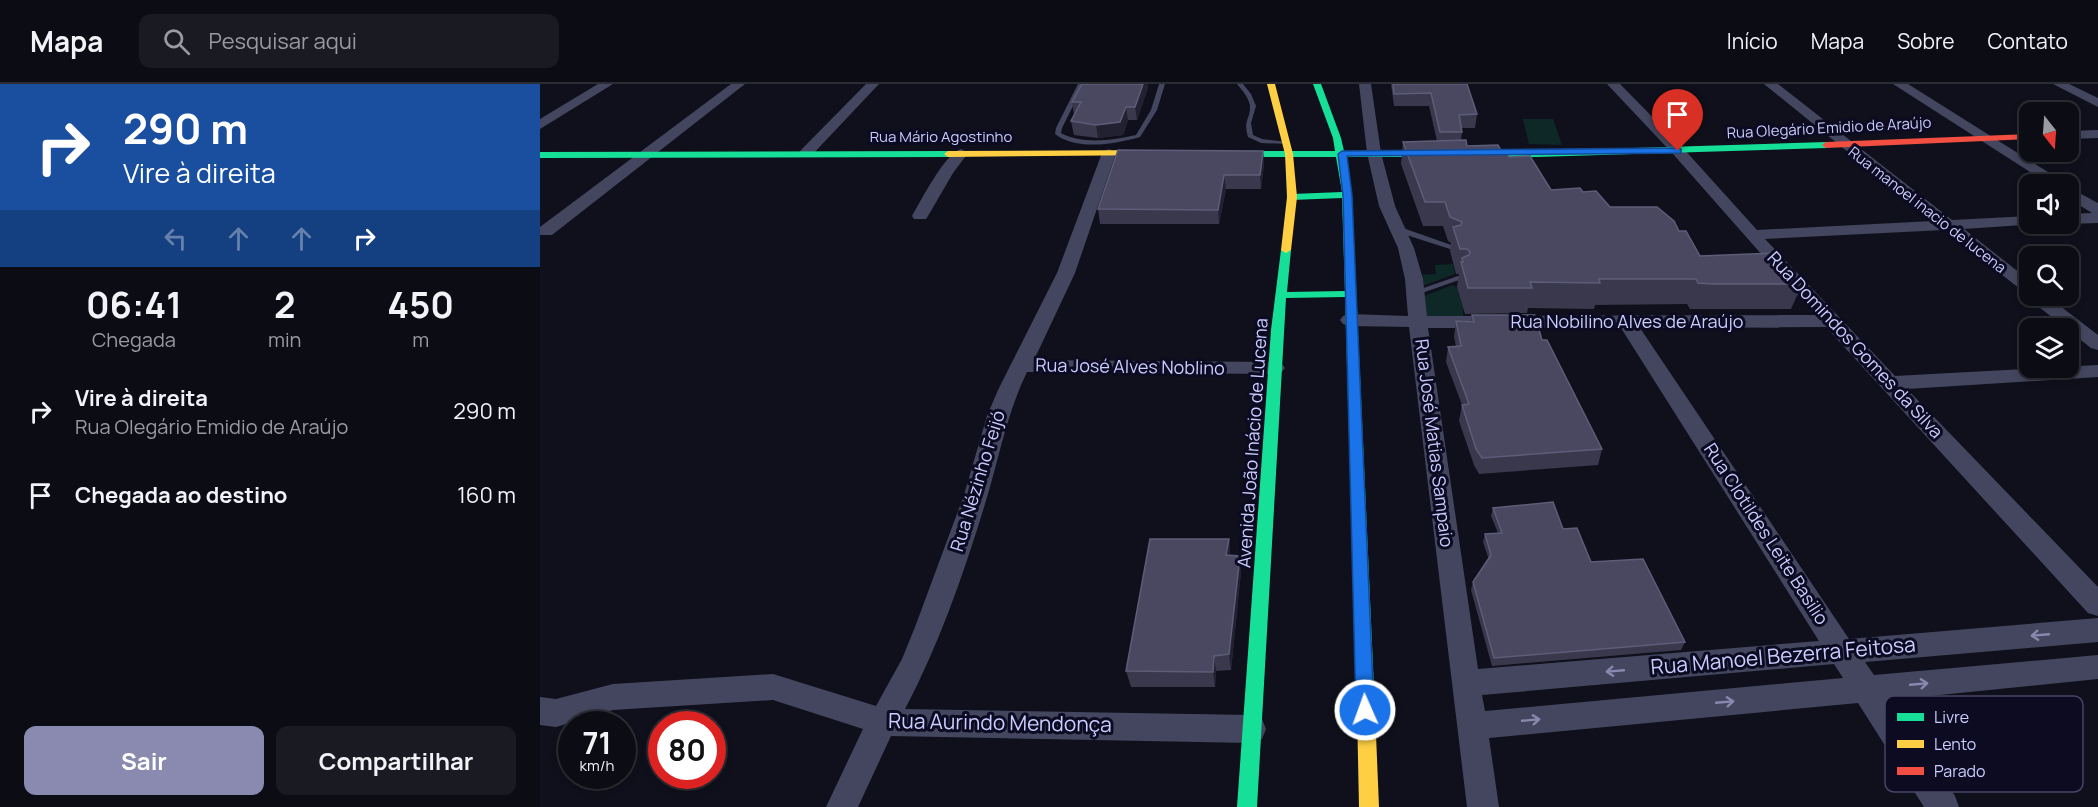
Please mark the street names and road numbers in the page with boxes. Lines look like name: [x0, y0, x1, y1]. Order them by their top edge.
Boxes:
street label: Rua Olegário Emidio de Araújo: [1726, 112, 1932, 143]
street label: Rua Mário Agostinho: [870, 126, 1012, 147]
street label: Rua manoel inacio de lucena: [1844, 141, 2011, 278]
street label: Rua Domindos Gomes da Silva: [1763, 246, 1949, 443]
street label: Rua Nobilino Alves de Araújo: [1511, 309, 1743, 333]
street label: Avenida João Inácio de Lucena: [1231, 317, 1273, 569]
street label: Rua José Matias Sampaio: [1410, 337, 1460, 548]
street label: Rua José Alves Noblino: [1035, 352, 1225, 380]
street label: Rua Nézinho Feijó: [944, 407, 1010, 554]
street label: Rua Clotildes Leite Basilio: [1699, 438, 1835, 629]
street label: Rua Manoel Bezerra Feitosa: [1649, 629, 1917, 681]
street label: Rua Aurindo Mendonça: [888, 706, 1112, 738]

